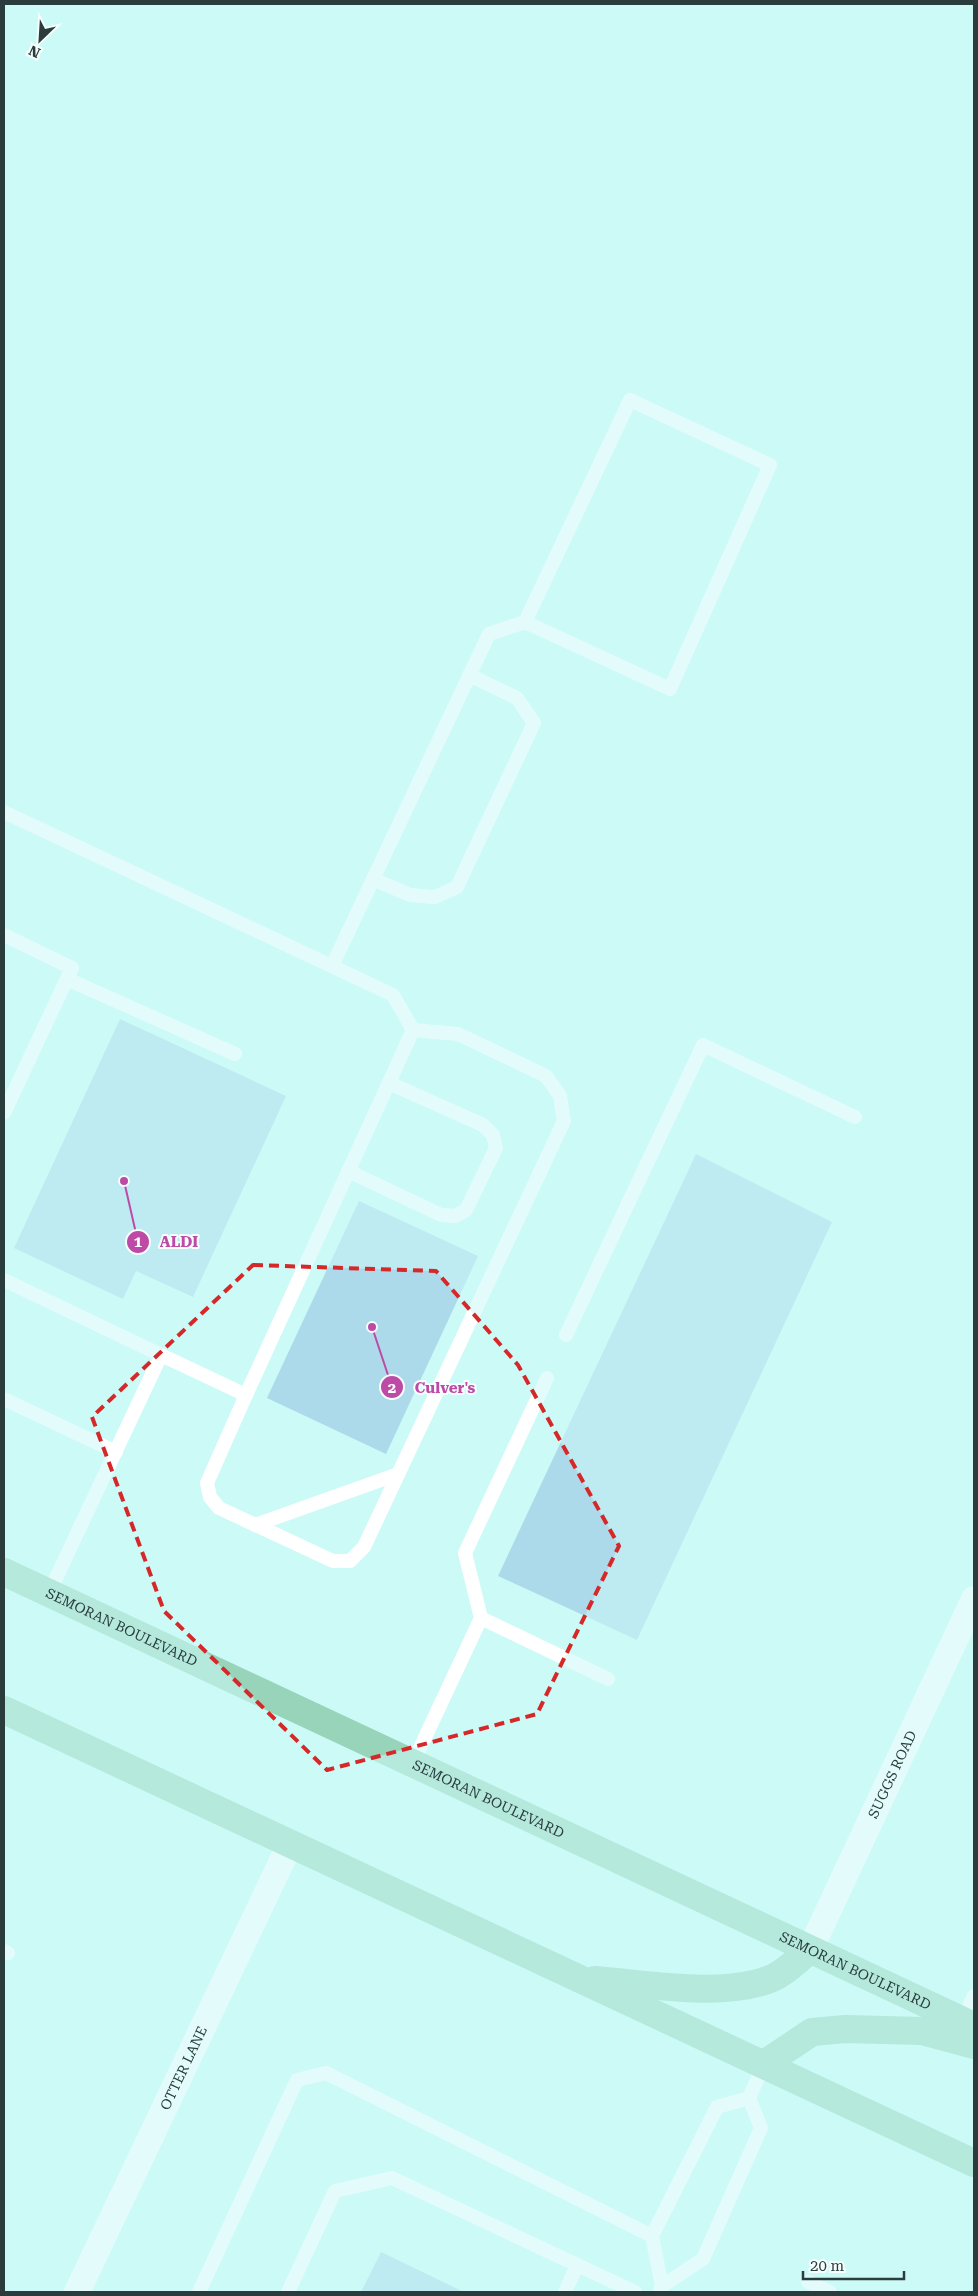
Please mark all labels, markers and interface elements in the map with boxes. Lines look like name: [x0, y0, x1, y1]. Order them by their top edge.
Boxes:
north arrow: [15, 15, 65, 65]
text: N: [26, 42, 43, 61]
callout: ALDI: [125, 1227, 209, 1257]
text: 1: [134, 1233, 143, 1251]
text: ALDI: [160, 1233, 198, 1251]
callout: Culver's: [379, 1372, 485, 1402]
text: 2: [388, 1379, 396, 1397]
text: Culver's: [415, 1379, 476, 1397]
street label: SEMORAN BOULEVARD: [44, 1585, 200, 1669]
street label: SUGGS ROAD: [865, 1728, 920, 1821]
street label: SEMORAN BOULEVARD: [410, 1757, 567, 1841]
street label: SEMORAN BOULEVARD: [777, 1928, 934, 2013]
street label: OTTER LANE: [157, 2024, 210, 2112]
scale bar: [803, 2248, 904, 2280]
text: 20 m: [810, 2257, 845, 2275]

